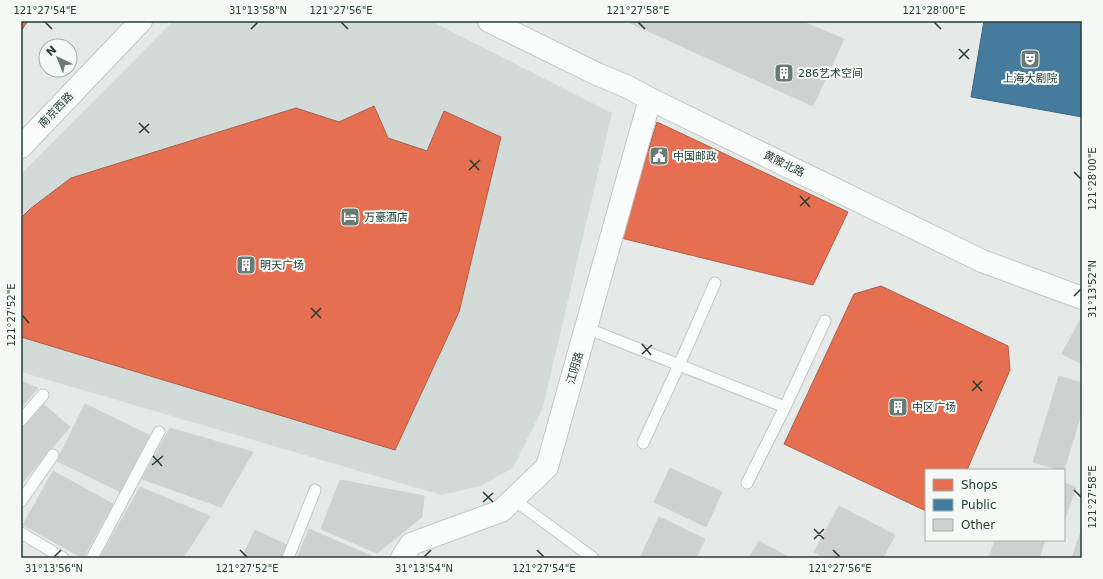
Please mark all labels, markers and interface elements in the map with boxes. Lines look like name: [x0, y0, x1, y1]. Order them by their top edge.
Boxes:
text: 121°27'54"E: [13, 5, 77, 16]
text: 31°13'58"N: [229, 5, 287, 16]
text: 121°27'56"E: [309, 5, 373, 16]
text: 121°27'58"E: [606, 5, 670, 16]
text: 121°28'00"E: [902, 5, 966, 16]
north arrow: [38, 38, 78, 78]
text: N: [44, 43, 59, 59]
theatre icon: 上海大剧院: [1019, 48, 1041, 70]
building icon: 286艺术空间: [773, 62, 795, 84]
place label: 286艺术空间: [798, 67, 863, 80]
place label: 上海大剧院: [1003, 72, 1058, 85]
street label: 南京西路: [36, 90, 76, 130]
public building icon: 中国邮政: [648, 145, 670, 167]
text: 121°28'00"E: [1087, 147, 1098, 211]
street label: 黄陂北路: [761, 149, 807, 179]
place label: 中国邮政: [673, 150, 717, 163]
hotel icon: 万豪酒店: [339, 206, 361, 228]
place label: 万豪酒店: [364, 211, 408, 224]
building icon: 明天广场: [235, 254, 257, 276]
place label: 明天广场: [260, 259, 304, 272]
text: 31°13'52"N: [1087, 260, 1098, 318]
text: 121°27'52"E: [6, 283, 17, 347]
street label: 江阴路: [564, 350, 586, 386]
building icon: 中区广场: [887, 396, 909, 418]
place label: 中区广场: [912, 401, 956, 414]
text: 121°27'58"E: [1087, 465, 1098, 529]
legend: [925, 469, 1065, 541]
text: Shops: [961, 478, 997, 492]
text: Public: [961, 498, 997, 512]
text: Other: [961, 518, 995, 532]
text: 31°13'56"N: [25, 563, 83, 574]
text: 121°27'52"E: [215, 563, 279, 574]
text: 31°13'54"N: [395, 563, 453, 574]
text: 121°27'54"E: [512, 563, 576, 574]
text: 121°27'56"E: [808, 563, 872, 574]

